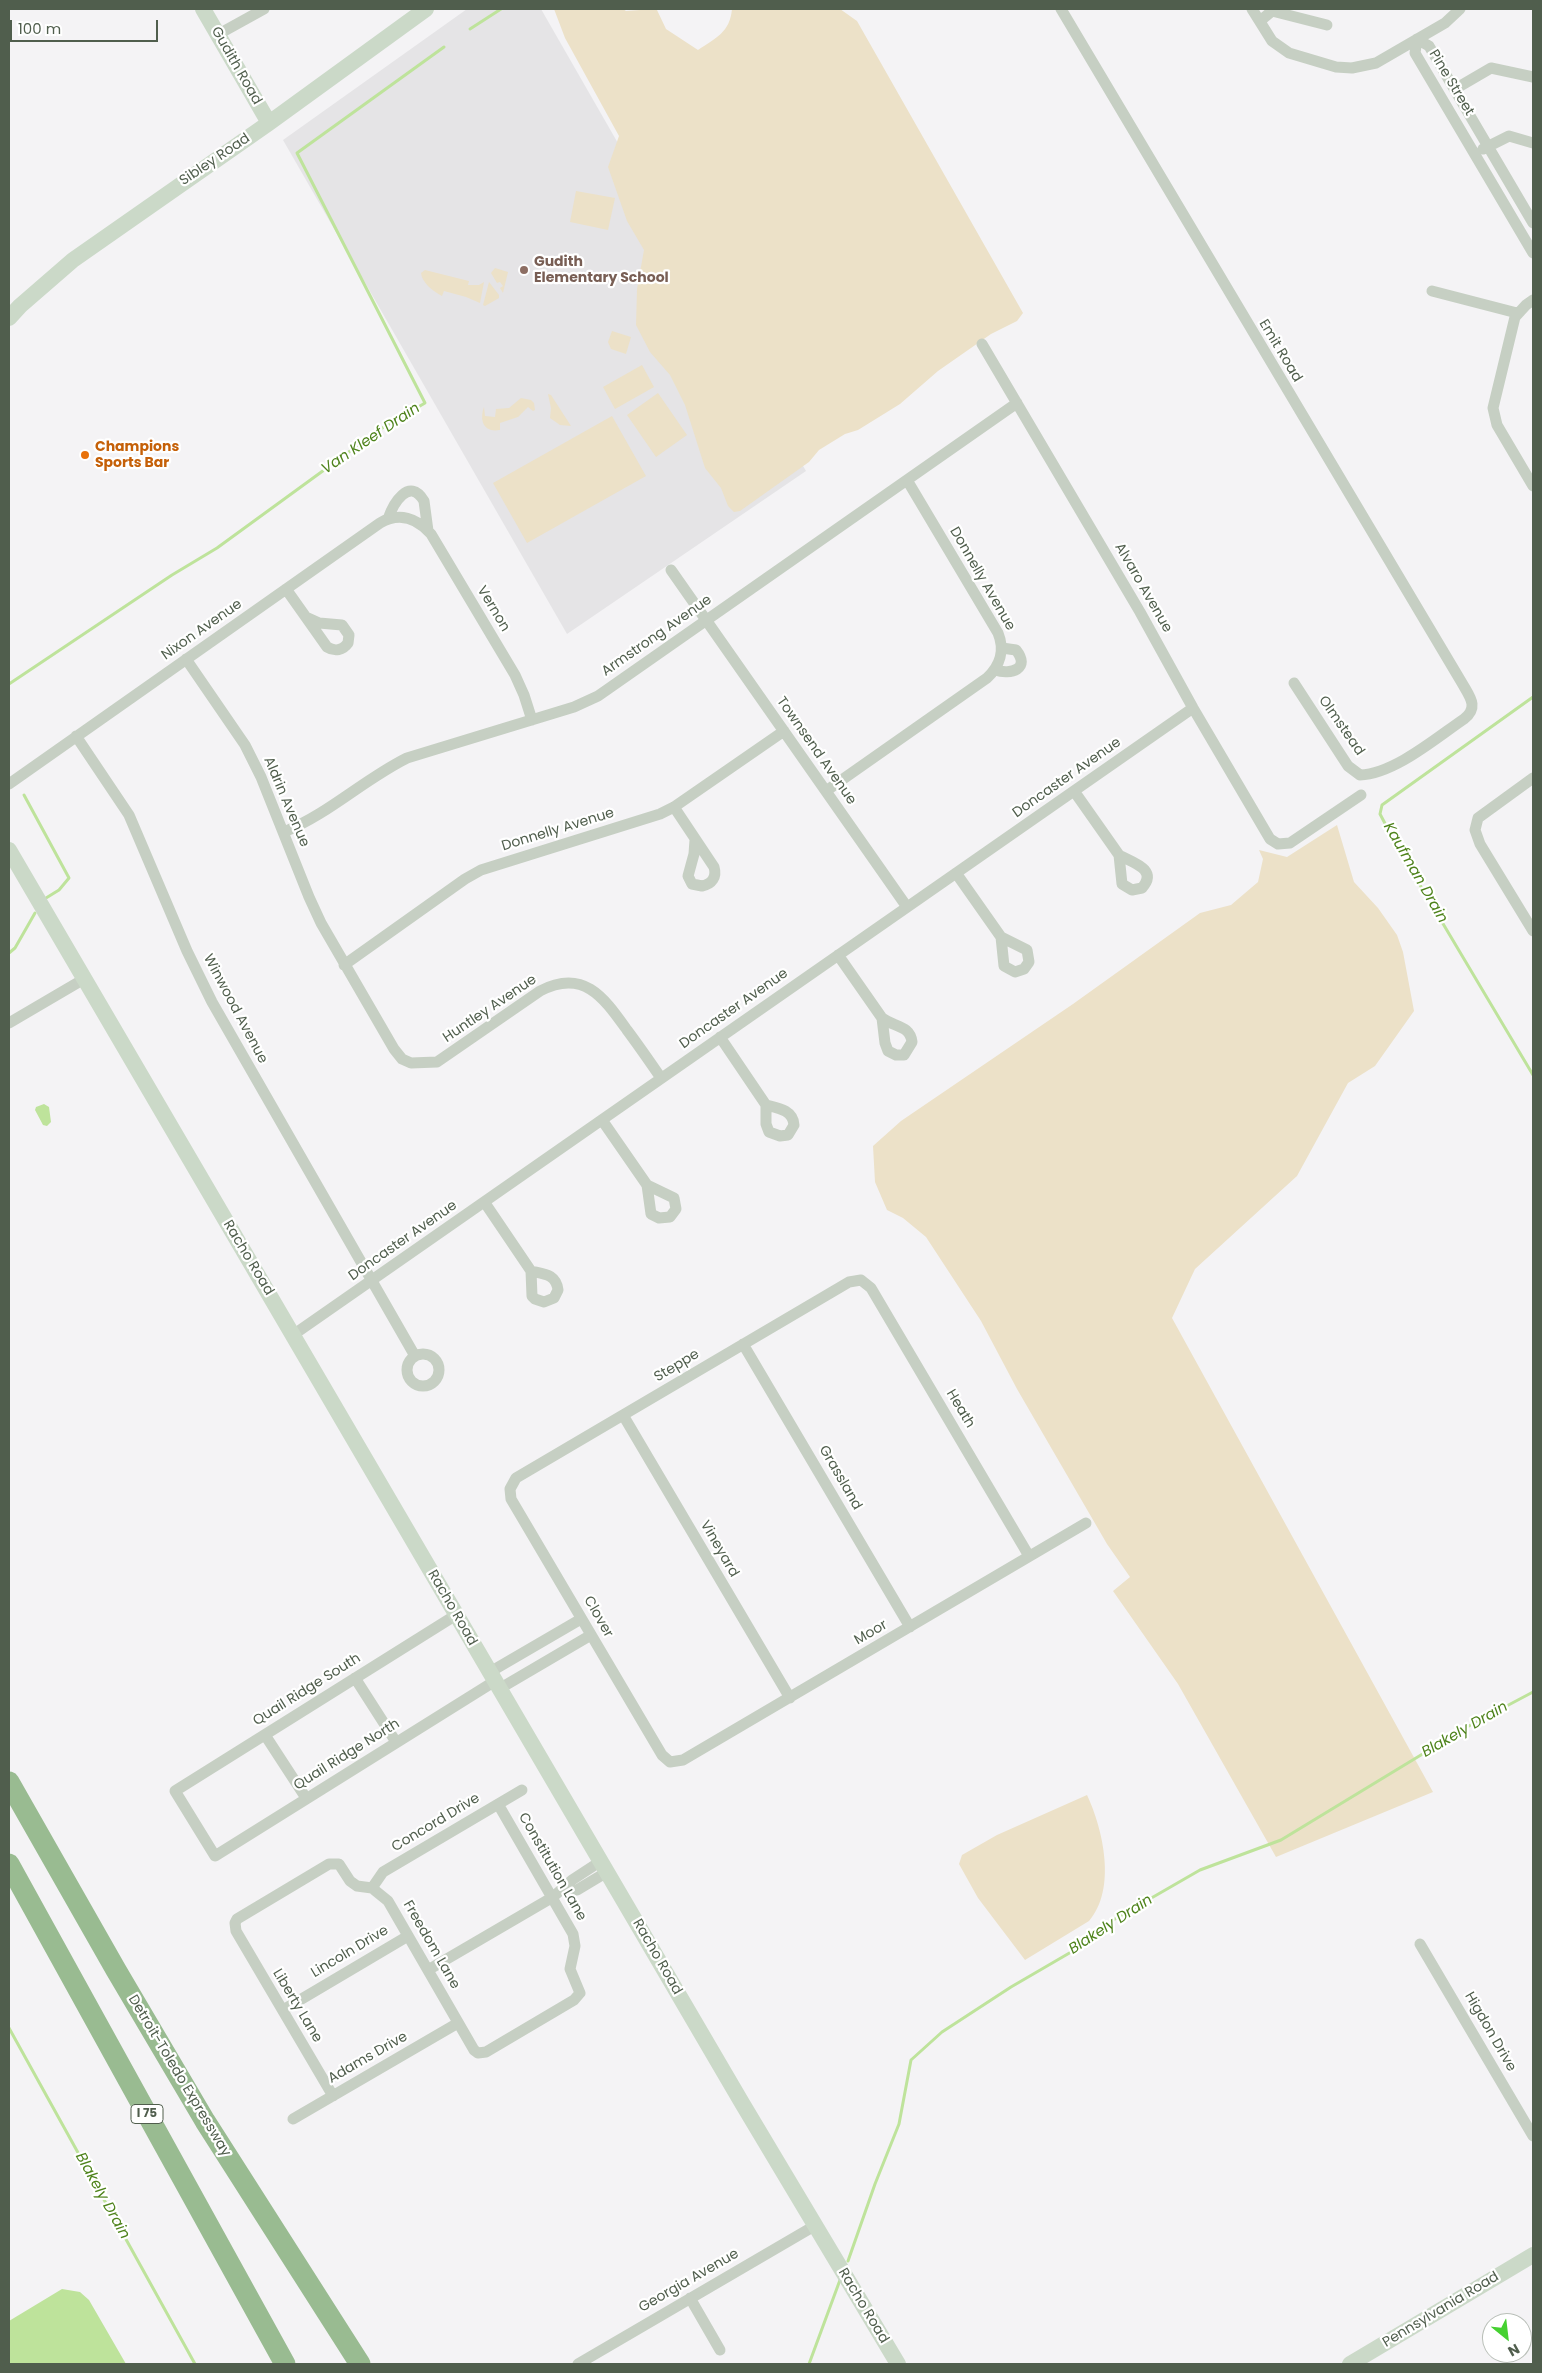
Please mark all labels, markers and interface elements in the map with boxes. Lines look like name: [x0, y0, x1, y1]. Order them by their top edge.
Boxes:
scale bar: [12, 10, 160, 42]
text: 100 m: [18, 18, 61, 39]
street label: Gudith Road: [207, 24, 265, 108]
street label: Pine Street: [1425, 47, 1477, 119]
street label: Sibley Road: [177, 130, 253, 190]
place label: Gudith Elementary School: [534, 254, 669, 286]
marker: Gudith Elementary School: [518, 264, 530, 276]
street label: Emit Road: [1255, 317, 1305, 385]
water label: Van Kleef Drain: [318, 399, 424, 479]
place label: Champions Sports Bar: [95, 439, 179, 472]
marker: Champions Sports Bar: [79, 449, 91, 461]
street label: Donnelly Avenue: [946, 524, 1018, 634]
street label: Alvaro Avenue: [1111, 540, 1175, 636]
street label: Vernon: [473, 583, 513, 635]
street label: Armstrong Avenue: [599, 592, 715, 680]
street label: Nixon Avenue: [159, 596, 245, 664]
street label: Olmstead: [1314, 693, 1368, 759]
street label: Townsend Avenue: [772, 694, 860, 808]
street label: Doncaster Avenue: [1010, 734, 1124, 822]
street label: Aldrin Avenue: [259, 754, 313, 850]
street label: Donnelly Avenue: [500, 805, 616, 855]
water label: Kaufman Drain: [1379, 820, 1451, 926]
street label: Winwood Avenue: [199, 952, 271, 1066]
street label: Doncaster Avenue: [677, 965, 791, 1053]
street label: Huntley Avenue: [440, 972, 540, 1046]
street label: Doncaster Avenue: [346, 1197, 460, 1285]
street label: Racho Road: [219, 1217, 277, 1299]
street label: Steppe: [651, 1346, 703, 1386]
street label: Heath: [942, 1387, 978, 1431]
street label: Grassland: [815, 1443, 865, 1513]
street label: Vineyard: [696, 1518, 742, 1580]
street label: Racho Road: [424, 1567, 480, 1649]
street label: Clover: [579, 1593, 617, 1641]
street label: Moor: [852, 1617, 890, 1649]
street label: Quail Ridge South: [250, 1650, 364, 1730]
water label: Blakely Drain: [1419, 1698, 1511, 1762]
street label: Quail Ridge North: [291, 1716, 403, 1794]
street label: Concord Drive: [389, 1790, 483, 1856]
street label: Constitution Lane: [514, 1810, 590, 1924]
water label: Blakely Drain: [1066, 1891, 1156, 1959]
street label: Freedom Lane: [399, 1898, 463, 1992]
street label: Racho Road: [629, 1916, 685, 1998]
street label: Lincoln Drive: [308, 1922, 392, 1982]
street label: Liberty Lane: [268, 1966, 326, 2046]
street label: Higdon Drive: [1461, 1989, 1519, 2075]
street label: Detroit-Toledo Expressway: [124, 1992, 234, 2160]
street label: Adams Drive: [325, 2028, 411, 2088]
road number: I 75: [131, 2104, 163, 2124]
water label: Blakely Drain: [71, 2150, 133, 2242]
street label: Georgia Avenue: [636, 2246, 742, 2316]
street label: Racho Road: [834, 2265, 892, 2347]
street label: Pennsylvania Road: [1380, 2269, 1502, 2351]
north arrow: [1482, 2313, 1532, 2363]
text: N: [1504, 2339, 1523, 2362]

